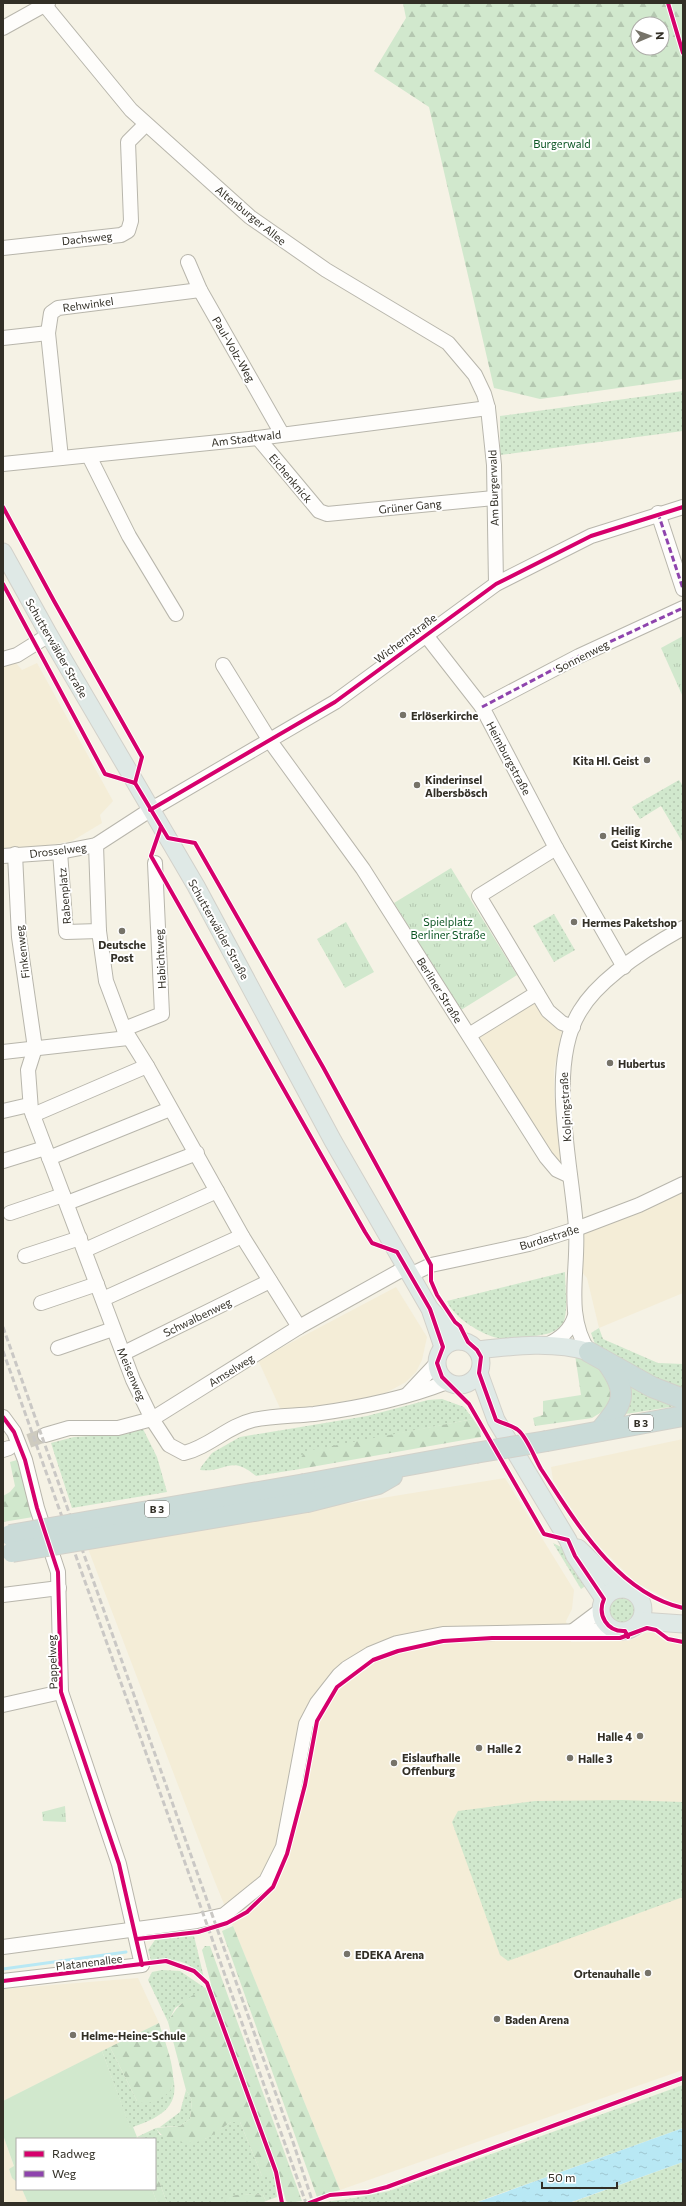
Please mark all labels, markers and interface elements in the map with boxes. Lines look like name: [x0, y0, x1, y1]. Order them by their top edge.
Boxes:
north arrow: [630, 16, 670, 56]
text: N: [654, 31, 667, 40]
park label: Burgerwald: [533, 137, 591, 150]
street label: Altenburger Allee: [213, 183, 289, 248]
street label: Dachsweg: [61, 229, 113, 247]
street label: Rehwinkel: [62, 294, 114, 314]
street label: Paul-Volz-Weg: [210, 314, 258, 384]
street label: Am Stadtwald: [210, 427, 282, 449]
street label: Am Burgerwald: [485, 450, 501, 526]
street label: Eichenknick: [267, 451, 315, 505]
street label: Grüner Gang: [378, 496, 442, 516]
street label: Schutterwälder Straße: [23, 596, 91, 700]
street label: Wichernstraße: [371, 610, 439, 666]
street label: Sonnenweg: [553, 637, 611, 675]
place label: Erlöserkirche: [411, 709, 478, 722]
marker: Erlöserkirche: [398, 710, 408, 720]
street label: Heimburgstraße: [484, 719, 534, 797]
place label: Kita Hl. Geist: [573, 754, 639, 767]
marker: Kita Hl. Geist: [642, 755, 652, 765]
place label: Kinderinsel Albersbösch: [425, 773, 488, 799]
marker: Kinderinsel Albersbösch: [412, 780, 422, 790]
place label: Heilig Geist Kirche: [611, 824, 673, 850]
marker: Heilig Geist Kirche: [598, 831, 608, 841]
street label: Drosselweg: [29, 840, 87, 860]
street label: Rabenplatz: [55, 867, 73, 925]
street label: Schutterwälder Straße: [186, 877, 252, 982]
park label: Spielplatz Berliner Straße: [411, 915, 486, 941]
place label: Hermes Paketshop: [582, 916, 678, 929]
marker: Hermes Paketshop: [569, 917, 579, 927]
street label: Finkenweg: [12, 925, 32, 979]
marker: Deutsche Post: [117, 926, 127, 936]
street label: Habichtweg: [152, 929, 168, 989]
place label: Deutsche Post: [98, 938, 146, 964]
street label: Berliner Straße: [415, 955, 465, 1025]
place label: Hubertus: [618, 1057, 665, 1070]
marker: Hubertus: [605, 1058, 615, 1068]
street label: Kolpingstraße: [557, 1072, 573, 1142]
street label: Burdastraße: [518, 1222, 581, 1252]
street label: Schwalbenweg: [161, 1295, 233, 1339]
street label: Meisenweg: [115, 1345, 149, 1403]
street label: Amselweg: [206, 1351, 256, 1389]
road number: B 3: [629, 1415, 653, 1431]
road number: B 3: [145, 1501, 169, 1517]
street label: Pappelweg: [45, 1634, 59, 1690]
place label: Halle 4: [597, 1730, 632, 1743]
marker: Halle 4: [635, 1731, 645, 1741]
place label: Halle 2: [487, 1742, 521, 1755]
marker: Halle 2: [474, 1743, 484, 1753]
place label: Eislaufhalle Offenburg: [402, 1751, 460, 1777]
place label: Halle 3: [578, 1752, 612, 1765]
marker: Halle 3: [565, 1753, 575, 1763]
marker: Eislaufhalle Offenburg: [389, 1758, 399, 1768]
place label: EDEKA Arena: [355, 1948, 424, 1961]
marker: EDEKA Arena: [342, 1949, 352, 1959]
street label: Platanenallee: [55, 1951, 123, 1973]
place label: Ortenauhalle: [574, 1967, 640, 1980]
marker: Ortenauhalle: [643, 1968, 653, 1978]
place label: Baden Arena: [505, 2013, 569, 2026]
marker: Baden Arena: [492, 2014, 502, 2024]
place label: Helme-Heine-Schule: [81, 2029, 186, 2042]
marker: Helme-Heine-Schule: [68, 2030, 78, 2040]
legend: [16, 2138, 156, 2190]
text: Radweg: [52, 2146, 96, 2160]
scale bar: [542, 2164, 617, 2190]
text: Weg: [52, 2166, 77, 2180]
text: 50 m: [548, 2170, 576, 2184]

